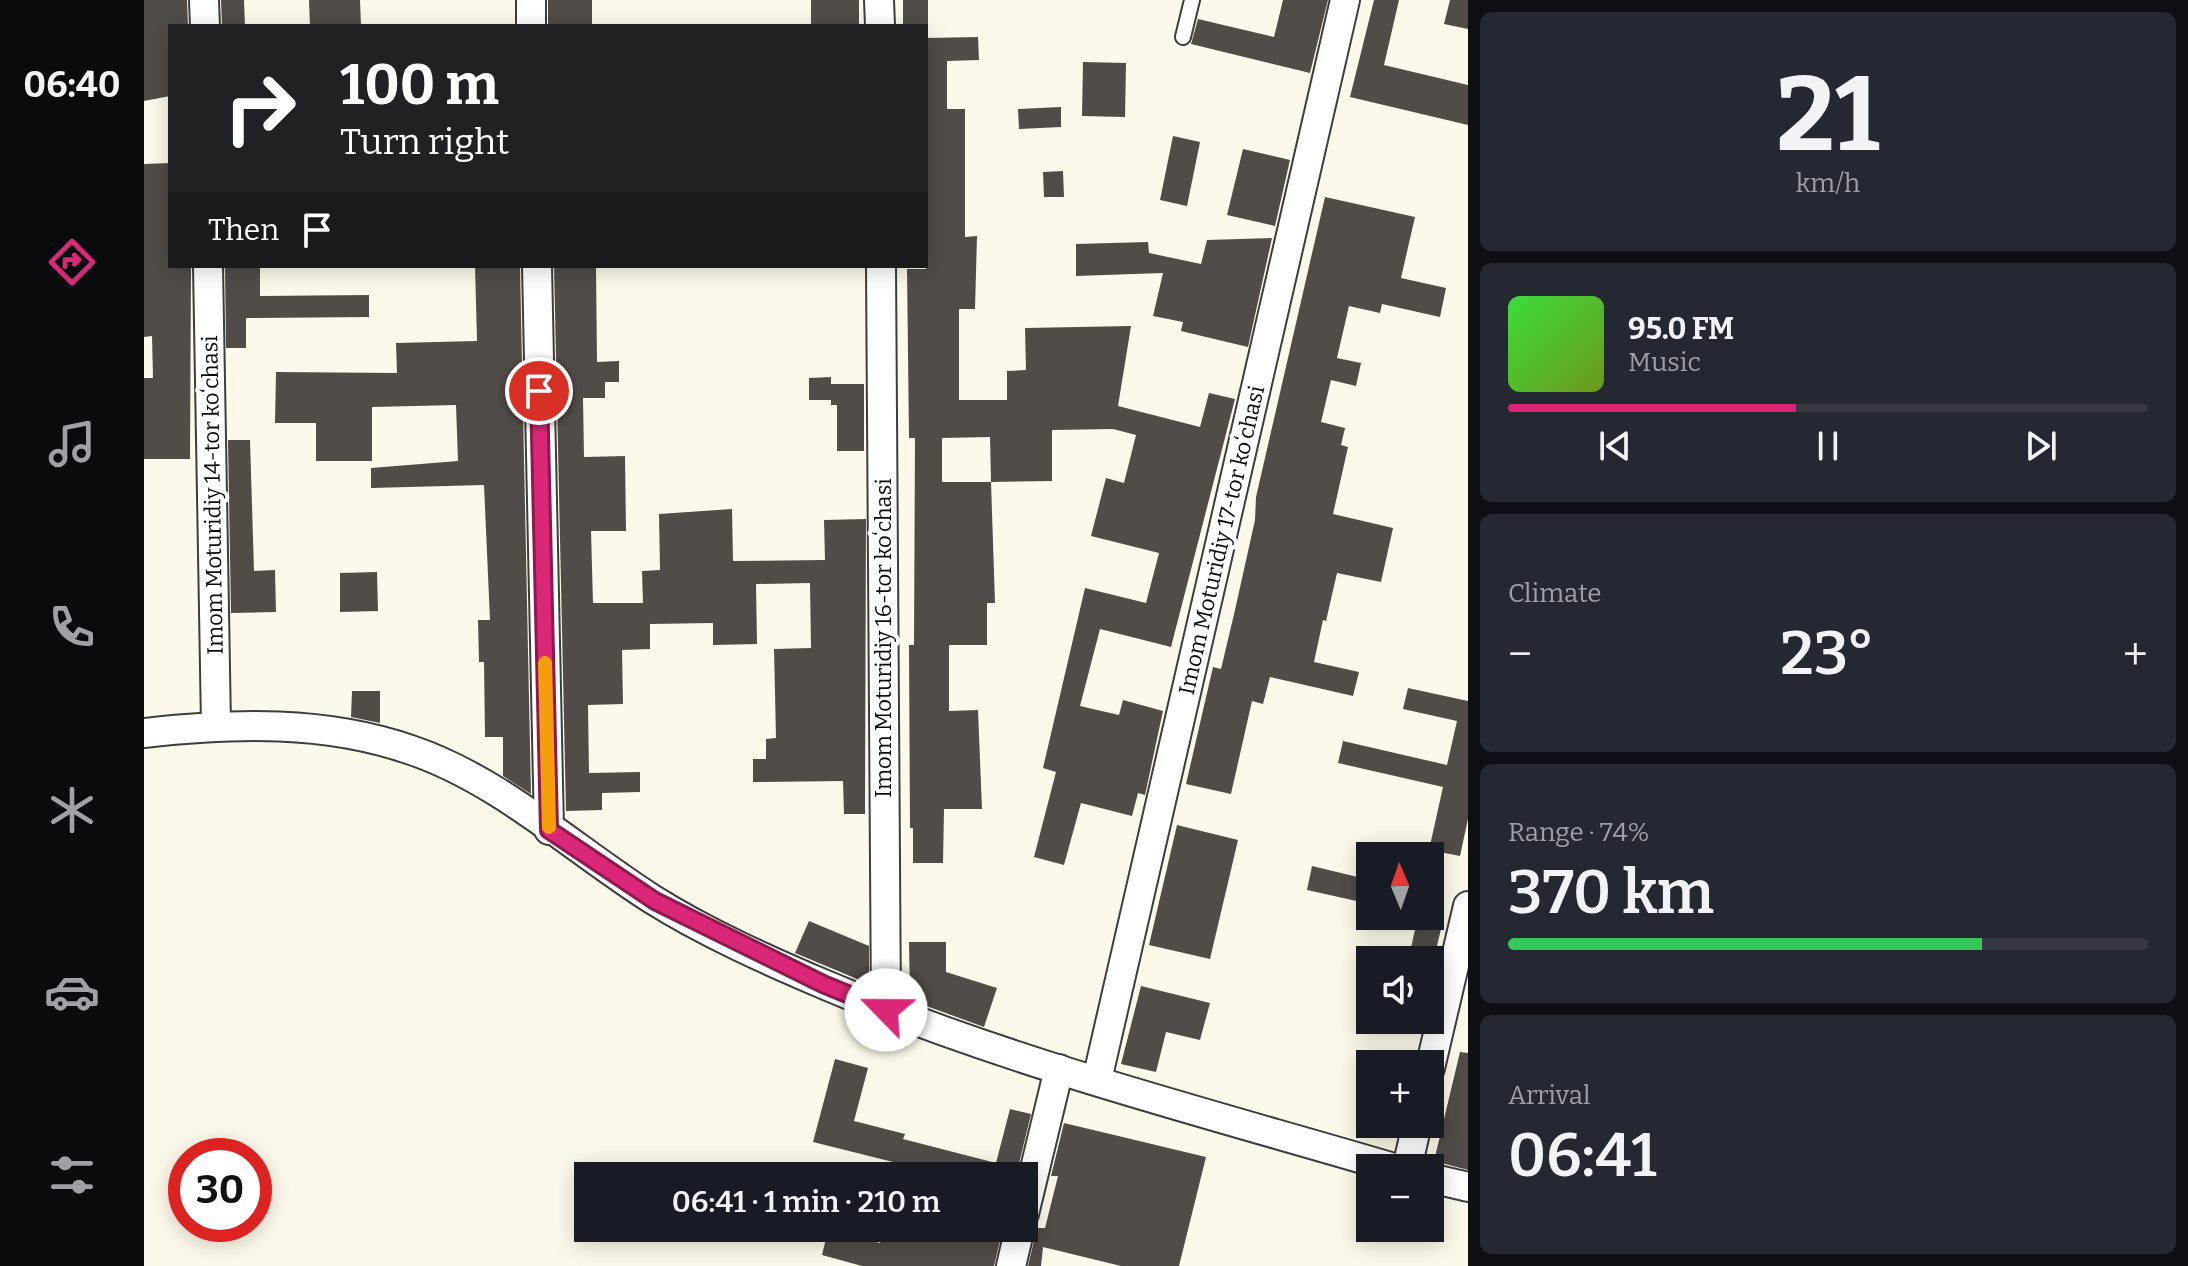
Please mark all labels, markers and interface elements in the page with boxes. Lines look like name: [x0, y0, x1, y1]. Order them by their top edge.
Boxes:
text: 100 m: [340, 52, 499, 119]
text: 21: [1776, 53, 1880, 178]
icon: right: [208, 56, 312, 160]
text: 06:40: [23, 63, 121, 107]
text: Turn right: [340, 120, 509, 164]
text: km/h: [1796, 168, 1860, 199]
icon: arrive: [295, 208, 339, 252]
text: Then: [208, 212, 279, 248]
icon: directions: [44, 234, 100, 290]
text: 95.0 FM: [1628, 311, 1734, 347]
street label: Imom Moturidiy 14-tor koʻchasi: [196, 335, 229, 655]
text: Music: [1628, 347, 1701, 378]
pin: [505, 357, 573, 425]
icon: arrive: [517, 369, 561, 413]
street label: Imom Moturidiy 17-tor koʻchasi: [1173, 382, 1270, 697]
icon: music: [44, 416, 100, 472]
icon: previous: [1593, 424, 1637, 468]
icon: pause: [1806, 424, 1850, 468]
icon: next: [2019, 424, 2063, 468]
street label: Imom Moturidiy 16-tor koʻchasi: [870, 478, 897, 798]
text: Climate: [1508, 578, 1602, 609]
icon: phone: [44, 599, 100, 655]
text: 23°: [1780, 618, 1875, 690]
text: −: [1508, 628, 1532, 681]
text: +: [2123, 628, 2148, 681]
icon: climate: [44, 782, 100, 838]
text: Range · 74%: [1508, 817, 1650, 848]
north arrow: [1356, 842, 1444, 930]
map controls: [1356, 842, 1444, 1242]
text: 370 km: [1508, 857, 1714, 929]
button: sound: [1356, 946, 1444, 1034]
icon: car: [44, 964, 100, 1020]
position arrow: [844, 968, 928, 1052]
button: +: [1356, 1050, 1444, 1138]
text: Arrival: [1508, 1080, 1590, 1111]
text: 06:41: [1508, 1120, 1657, 1192]
speed limit sign: 30: [168, 1138, 272, 1242]
icon: filters: [44, 1147, 100, 1203]
button: −: [1356, 1154, 1444, 1242]
text: 06:41 · 1 min · 210 m: [672, 1184, 940, 1220]

